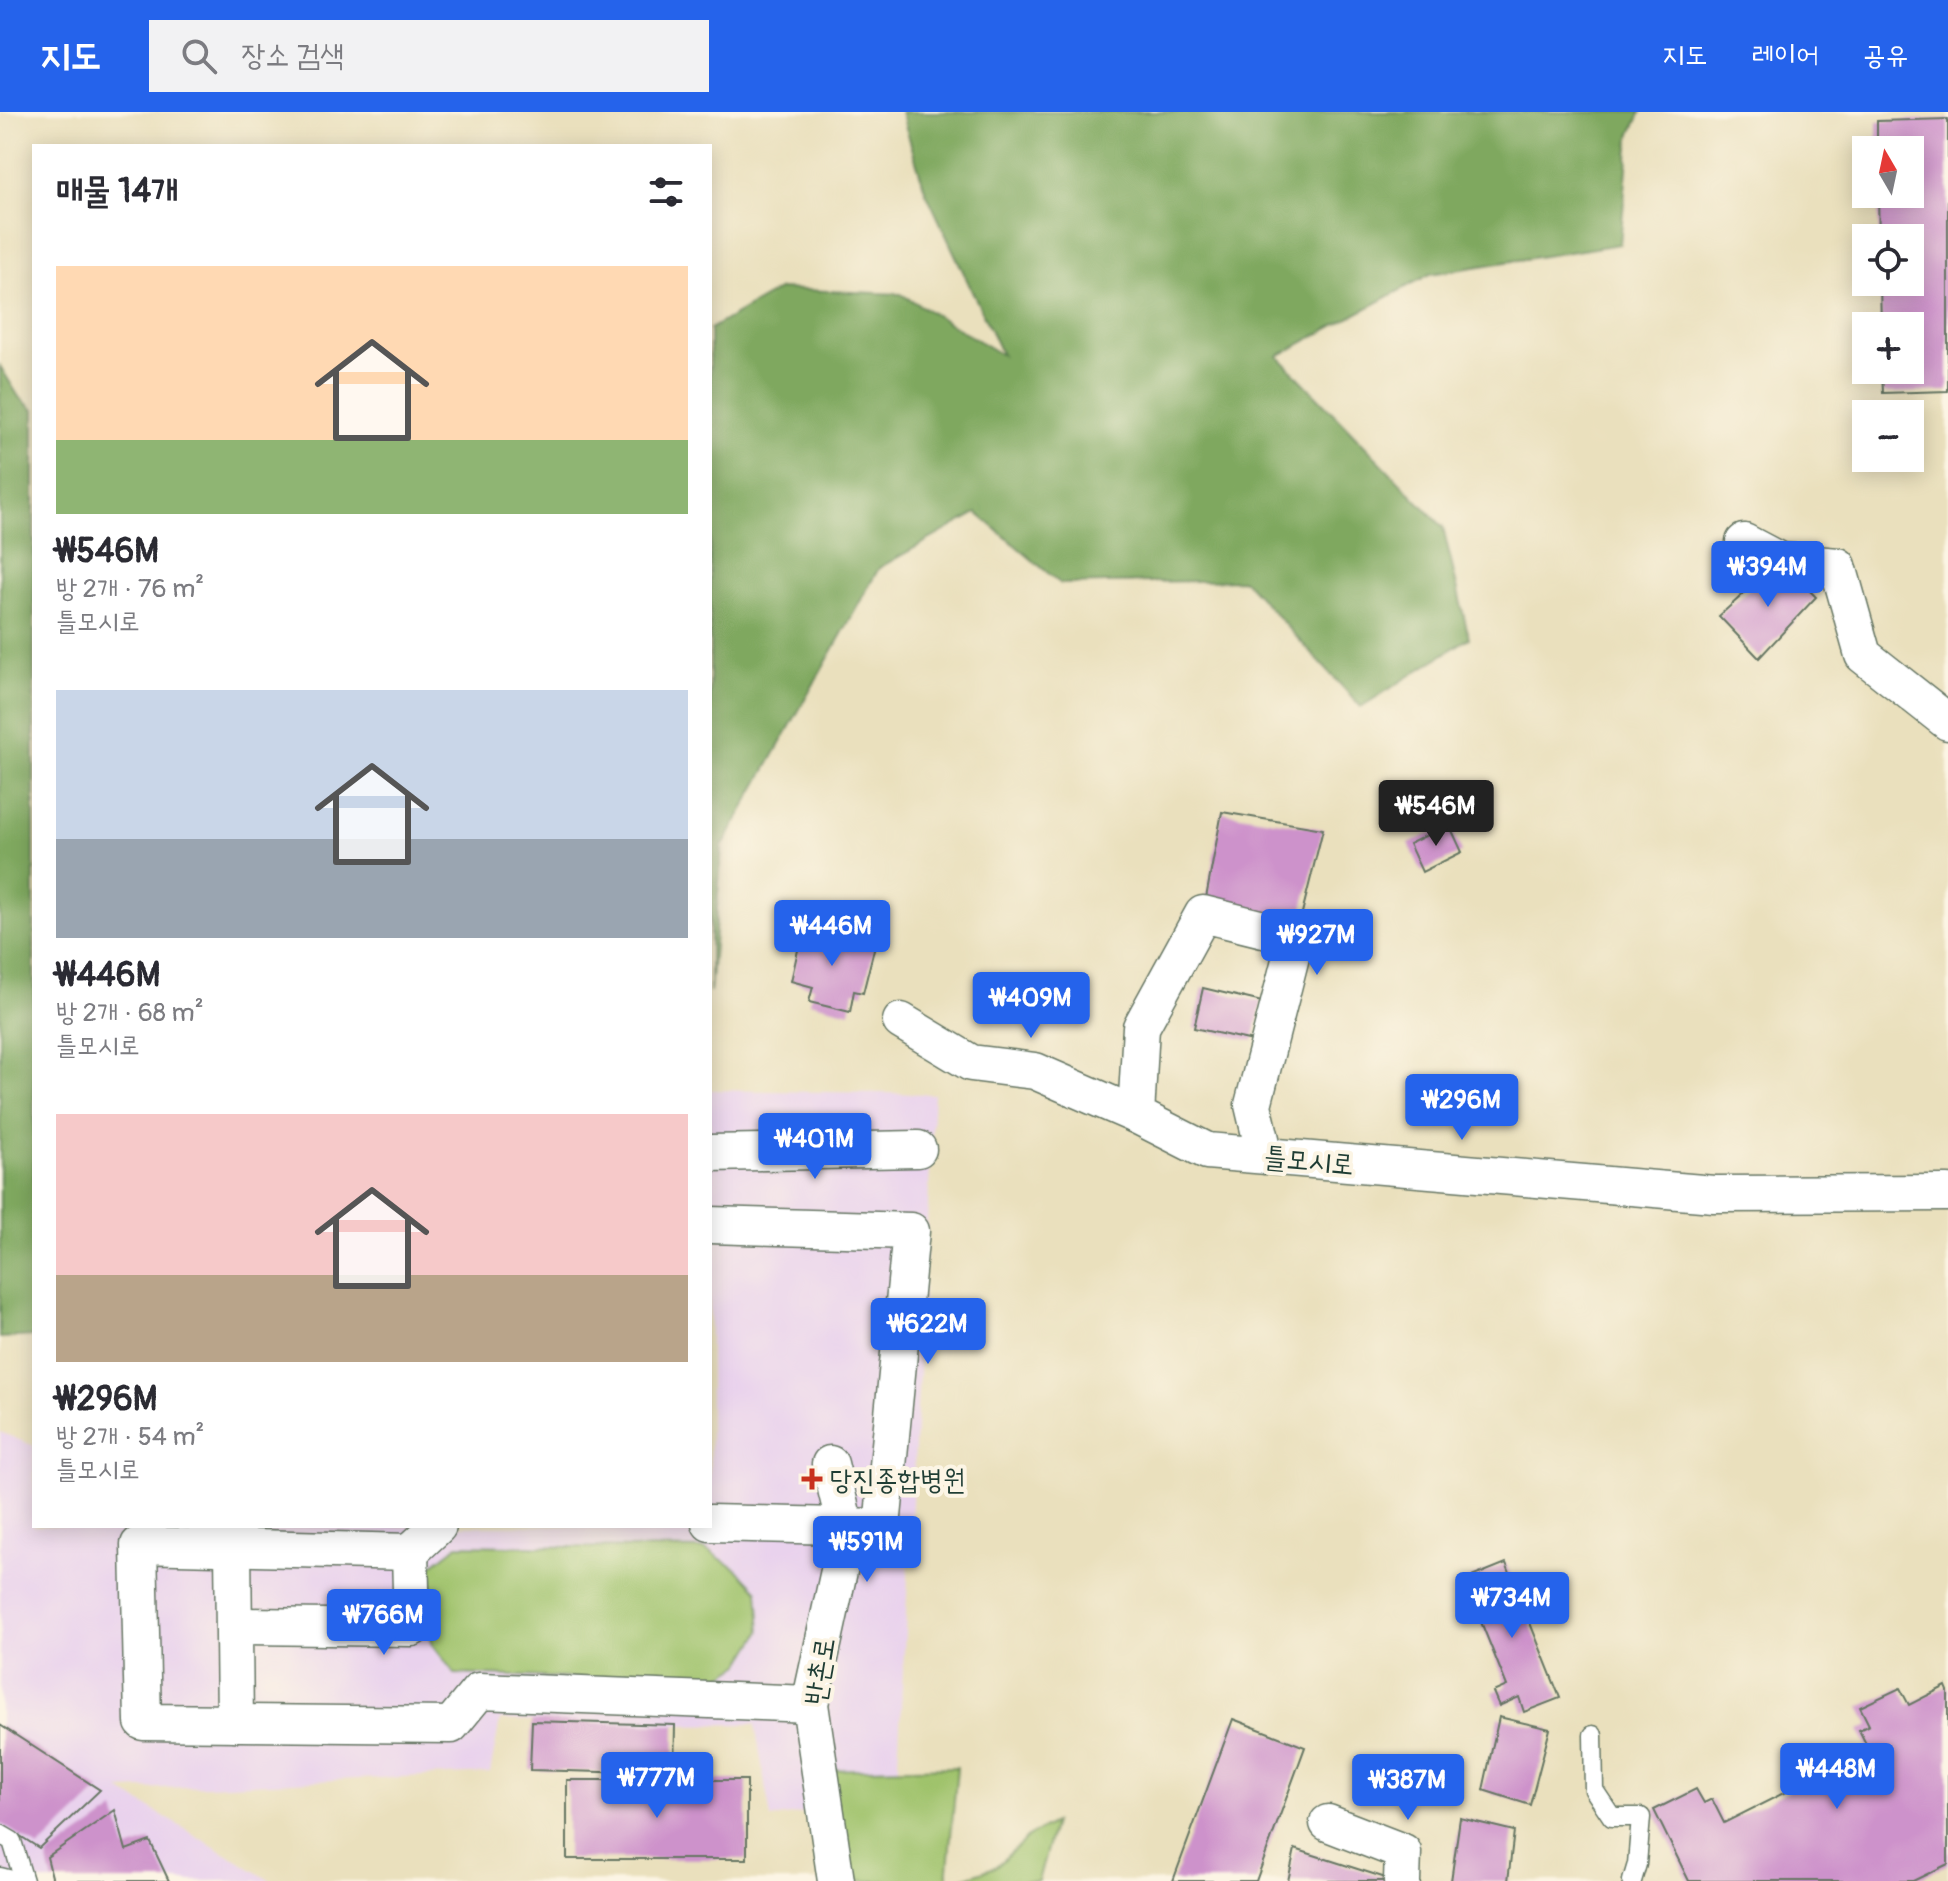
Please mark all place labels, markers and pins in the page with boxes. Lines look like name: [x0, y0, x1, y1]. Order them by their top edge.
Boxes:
pin: ₩394M: [1712, 541, 1824, 609]
pin: ₩546M: [1380, 780, 1492, 848]
pin: ₩446M: [776, 900, 888, 968]
pin: ₩927M: [1261, 909, 1373, 977]
pin: ₩409M: [975, 972, 1087, 1040]
pin: ₩296M: [1406, 1074, 1518, 1142]
pin: ₩401M: [759, 1113, 871, 1181]
pin: ₩622M: [872, 1298, 984, 1366]
place label: 당진종합병원: [830, 1463, 965, 1498]
marker: 당진종합병원: [801, 1468, 823, 1490]
pin: ₩591M: [811, 1516, 923, 1584]
pin: ₩734M: [1456, 1572, 1568, 1640]
pin: ₩766M: [328, 1589, 440, 1657]
pin: ₩448M: [1781, 1743, 1893, 1811]
pin: ₩777M: [601, 1752, 713, 1820]
pin: ₩387M: [1352, 1754, 1464, 1822]

